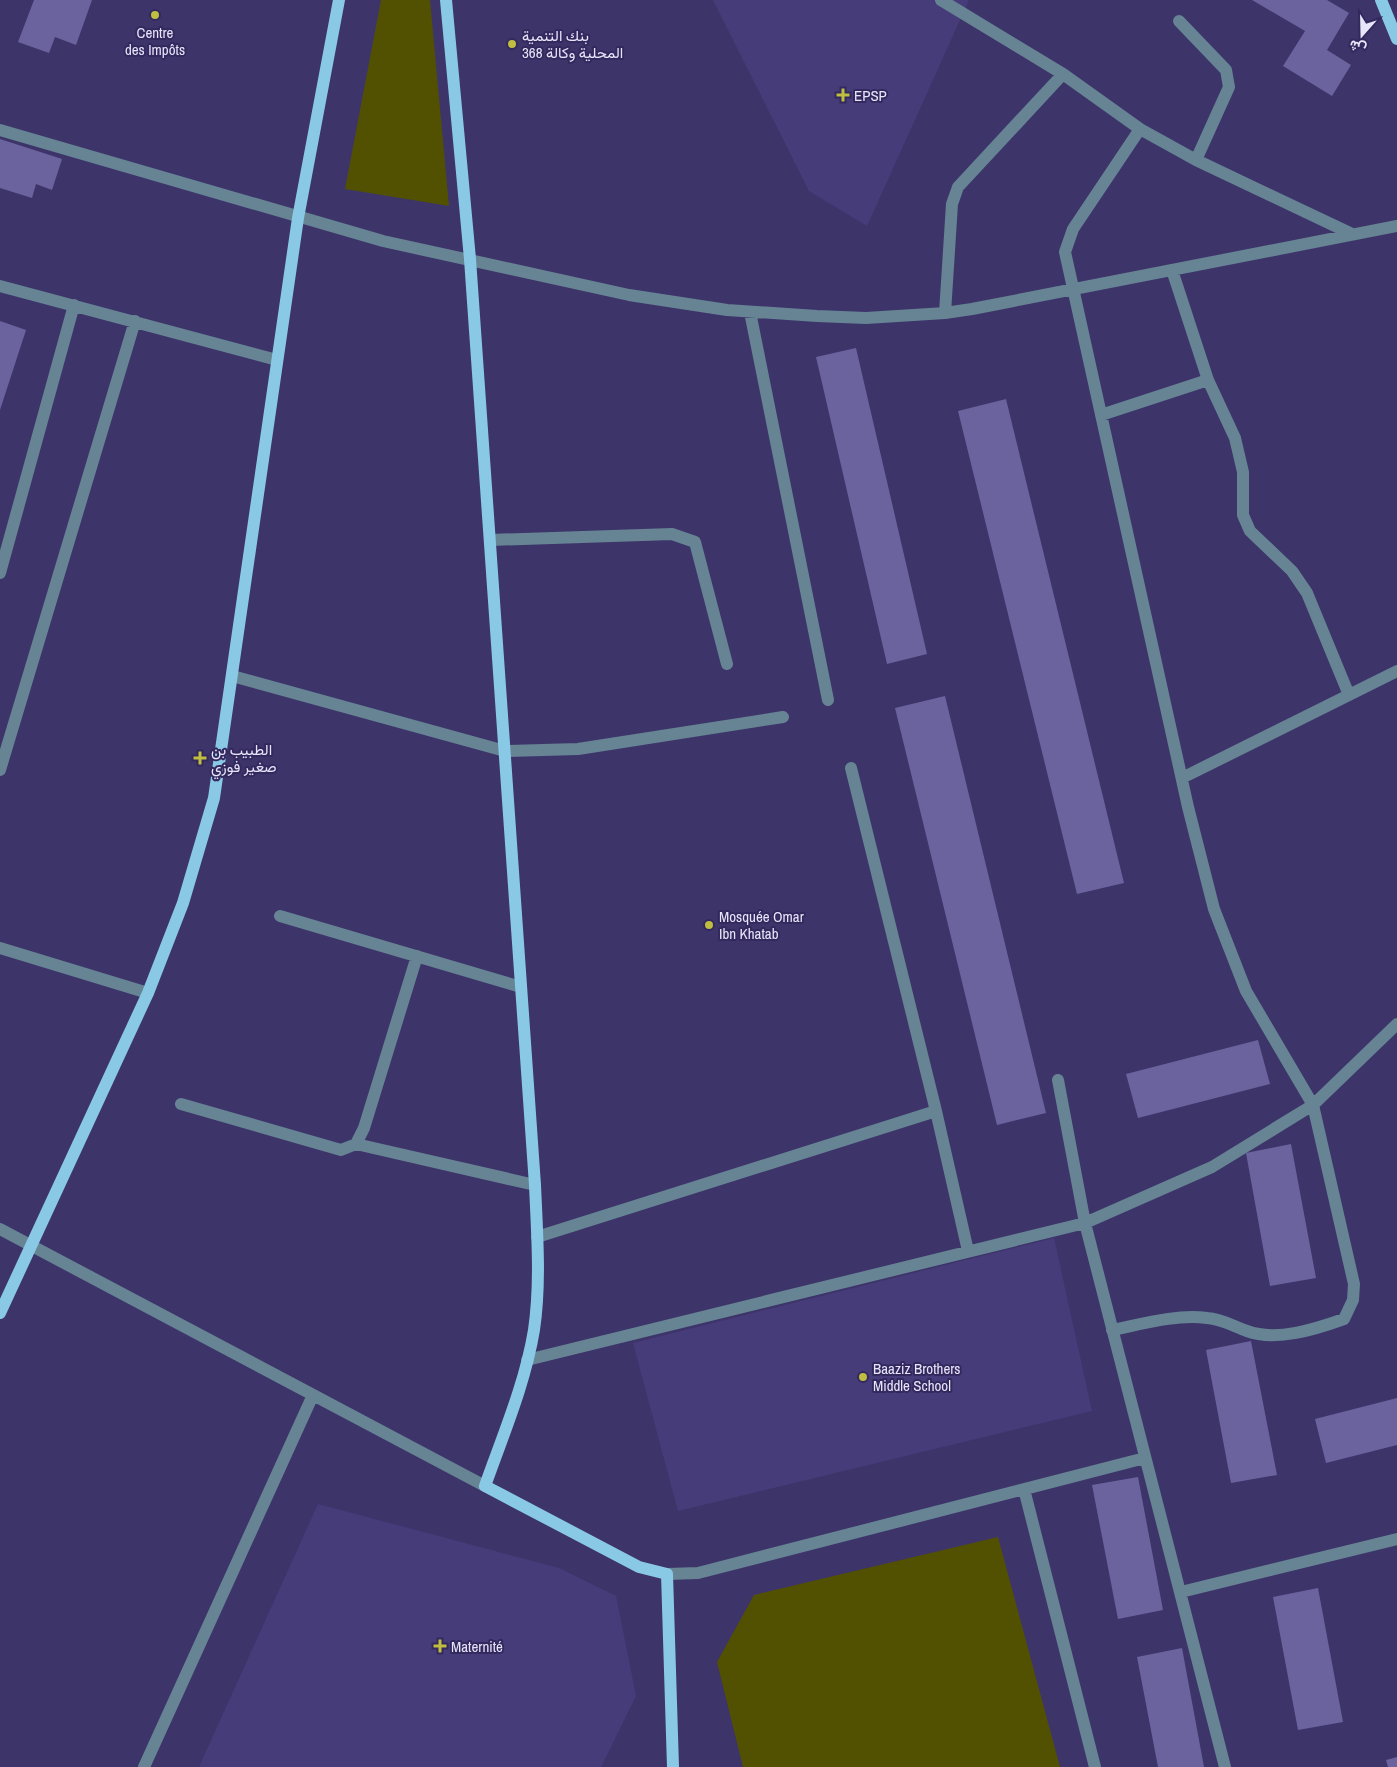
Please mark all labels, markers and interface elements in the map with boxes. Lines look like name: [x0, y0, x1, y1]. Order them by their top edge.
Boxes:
marker: Centre des Impôts: [149, 9, 161, 21]
north arrow: [1337, 10, 1387, 60]
place label: Centre des Impôts: [125, 22, 185, 60]
place label: بنك التنمية المحلية وكالة 368: [522, 25, 623, 63]
text: ش: [1346, 36, 1369, 59]
marker: بنك التنمية المحلية وكالة 368: [506, 38, 518, 50]
place label: EPSP: [854, 85, 887, 106]
marker: EPSP: [836, 88, 850, 102]
place label: الطبيب بن صغير فوزي: [211, 739, 277, 780]
marker: الطبيب بن صغير فوزي: [193, 751, 207, 765]
place label: Mosquée Omar Ibn Khatab: [719, 906, 804, 944]
marker: Mosquée Omar Ibn Khatab: [703, 919, 715, 931]
place label: Baaziz Brothers Middle School: [873, 1358, 961, 1396]
marker: Baaziz Brothers Middle School: [857, 1371, 869, 1383]
place label: Maternité: [451, 1636, 503, 1657]
marker: Maternité: [433, 1639, 447, 1653]

